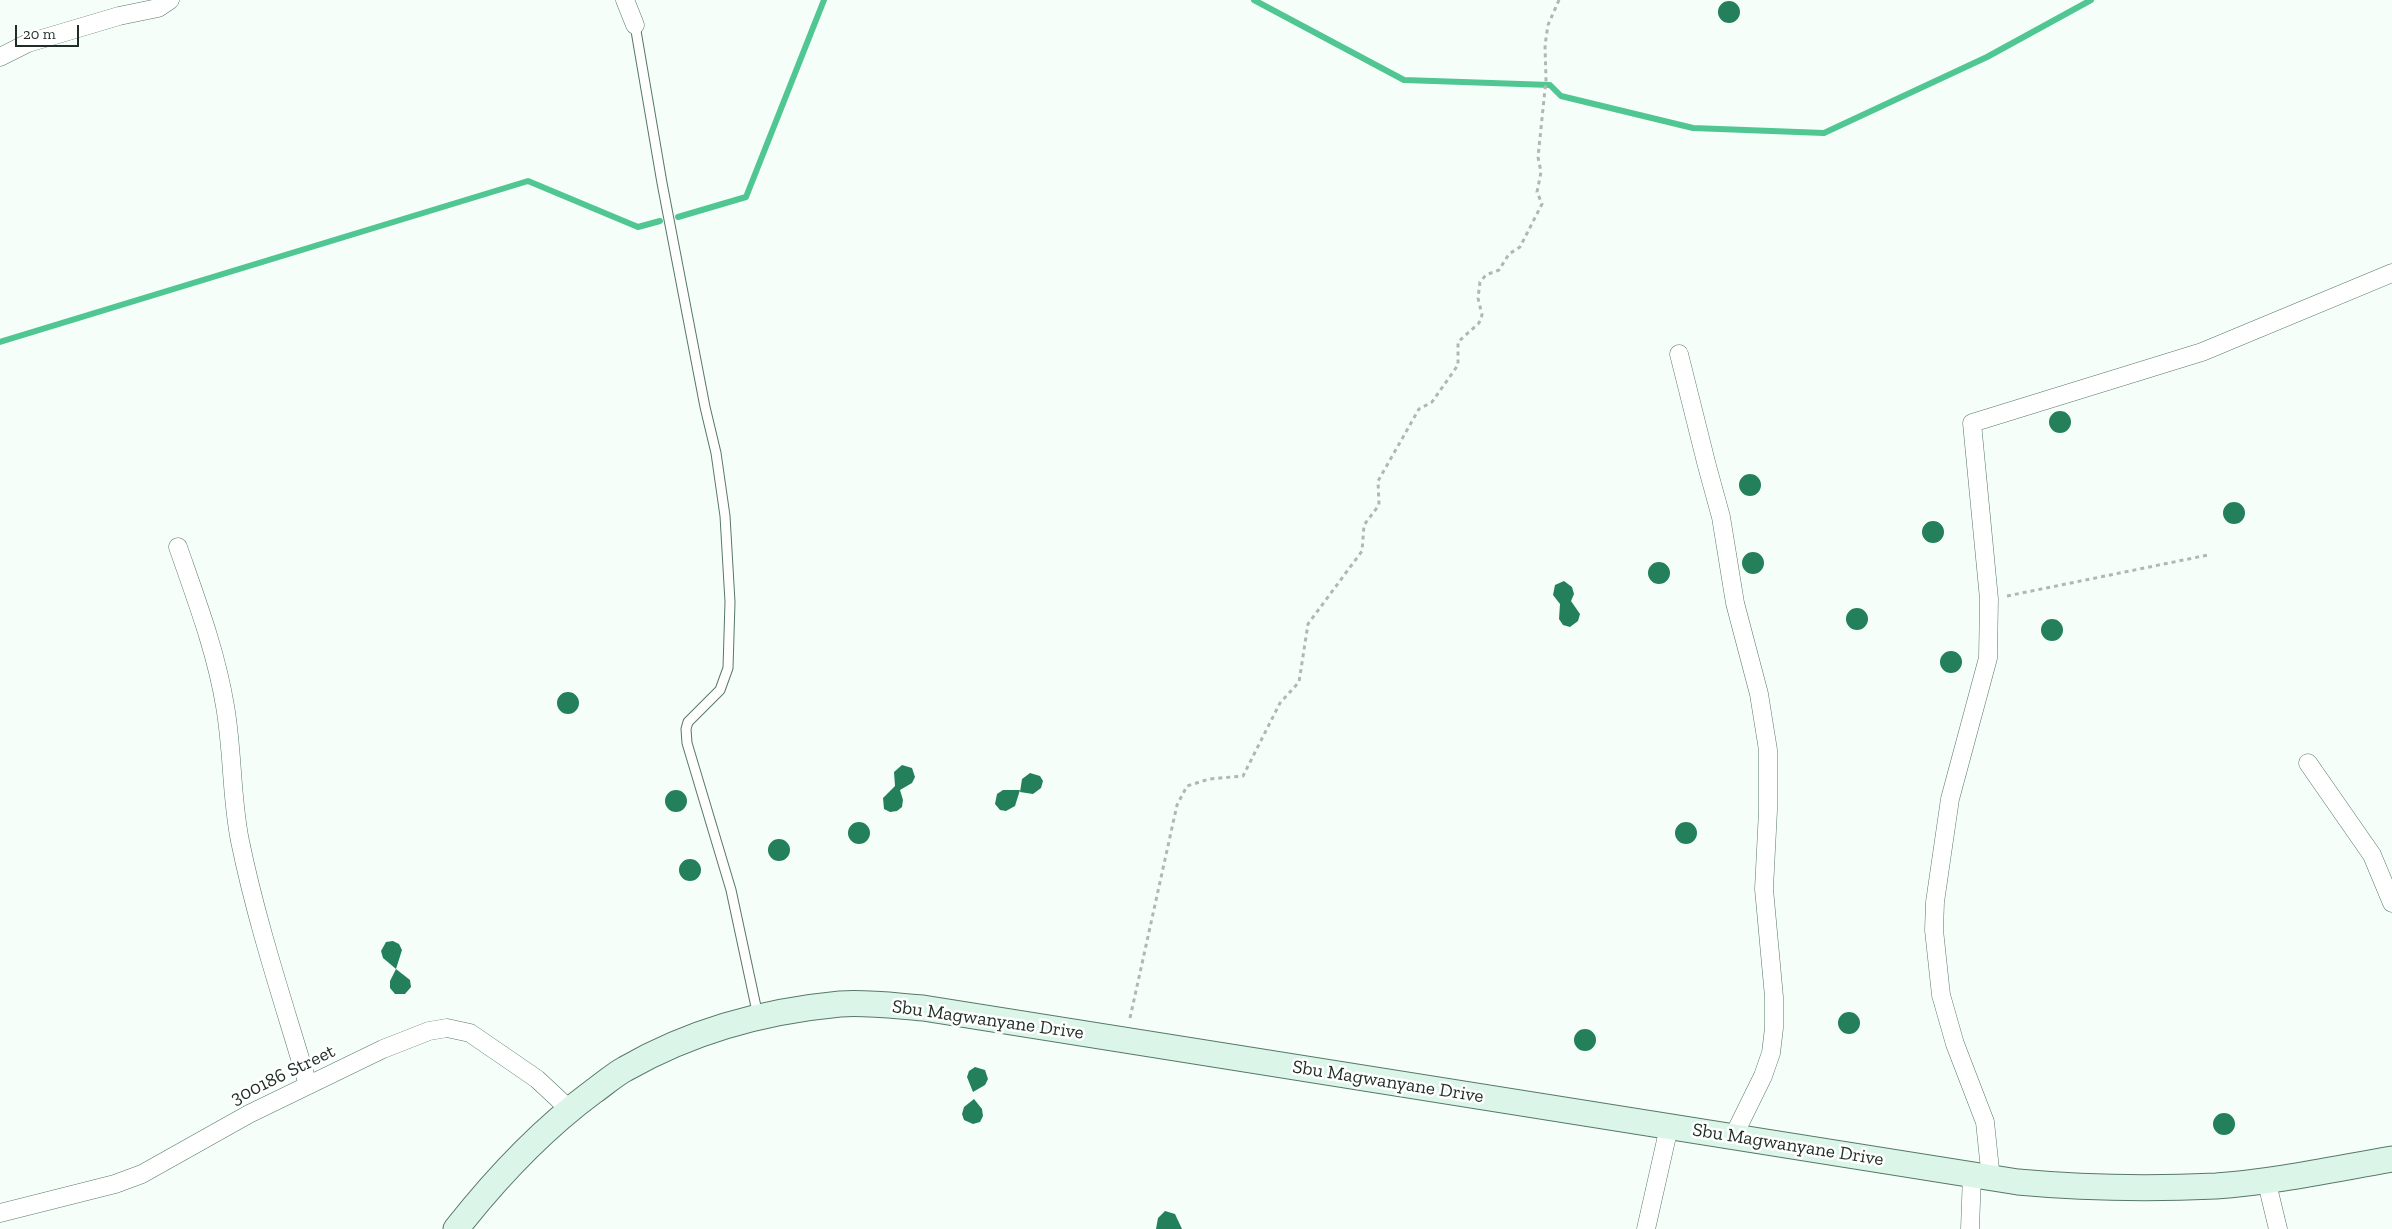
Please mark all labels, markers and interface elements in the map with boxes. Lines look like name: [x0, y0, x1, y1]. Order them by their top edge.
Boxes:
scale bar: [18, 15, 81, 47]
text: 20 m: [23, 25, 56, 43]
street label: Sbu Magwanyane Drive: [891, 995, 1085, 1045]
street label: 300186 Street: [227, 1040, 339, 1110]
street label: Sbu Magwanyane Drive: [1291, 1056, 1485, 1108]
street label: Sbu Magwanyane Drive: [1691, 1119, 1885, 1171]

